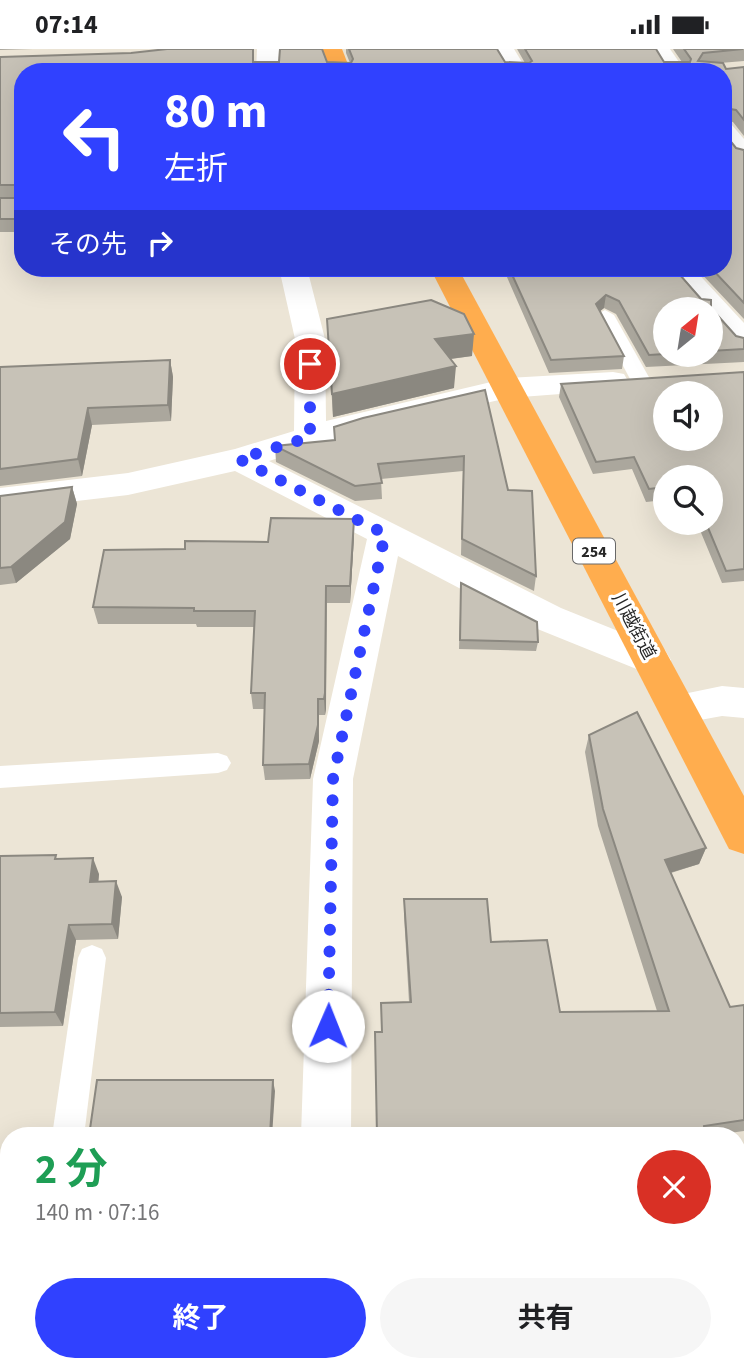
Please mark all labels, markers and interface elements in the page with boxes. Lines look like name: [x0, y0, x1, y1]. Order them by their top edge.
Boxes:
text: 07:14: [35, 6, 98, 43]
text: 80 m: [164, 77, 268, 147]
icon: left: [49, 91, 140, 182]
text: 左折: [164, 146, 228, 192]
icon: right: [141, 224, 179, 262]
text: その先: [49, 226, 127, 263]
north arrow: [653, 297, 723, 367]
map controls: [653, 297, 723, 535]
pin: [280, 334, 340, 394]
icon: arrive: [291, 345, 329, 383]
button: sound: [653, 381, 723, 451]
button: search: [653, 465, 723, 535]
road number: 254: [573, 538, 615, 563]
street label: 川越街道: [606, 589, 661, 664]
position arrow: [291, 989, 365, 1063]
text: 2 分: [35, 1140, 108, 1200]
button: close: [637, 1150, 711, 1224]
text: 140 m · 07:16: [35, 1196, 159, 1229]
button: 終了: [35, 1278, 366, 1358]
button: 共有: [380, 1278, 711, 1358]

